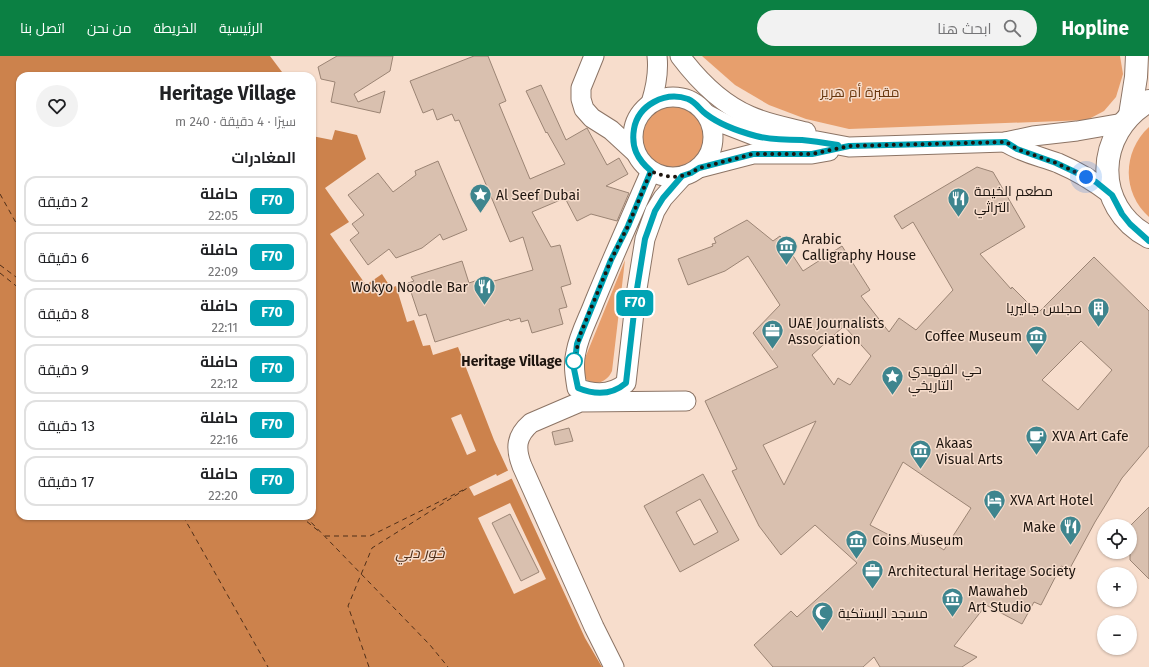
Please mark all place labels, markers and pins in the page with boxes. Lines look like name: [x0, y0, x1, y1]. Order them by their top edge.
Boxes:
place icon: Al Seef Dubai: [468, 182, 494, 215]
place label: مطعم الخيمة التراثي: [974, 183, 1053, 219]
restaurant icon: مطعم الخيمة التراثي: [945, 186, 971, 219]
place label: Al Seef Dubai: [496, 187, 580, 204]
place label: Arabic Calligraphy House: [802, 231, 916, 264]
museum icon: Arabic Calligraphy House: [774, 234, 800, 267]
restaurant icon: Wokyo Noodle Bar: [471, 274, 497, 307]
place label: Wokyo Noodle Bar: [351, 279, 469, 296]
building icon: مجلس جاليريا: [1085, 295, 1111, 328]
place label: مجلس جاليريا: [1006, 300, 1082, 317]
place label: UAE Journalists Association: [788, 315, 885, 348]
office icon: UAE Journalists Association: [759, 318, 785, 351]
museum icon: Coffee Museum: [1024, 323, 1050, 356]
place label: Coffee Museum: [925, 328, 1022, 345]
marker: Heritage Village: [565, 352, 583, 370]
place label: Heritage Village: [461, 353, 562, 370]
place label: حي الفهيدي التاريخي: [908, 361, 982, 397]
place icon: حي الفهيدي التاريخي: [879, 364, 905, 397]
cafe icon: XVA Art Cafe: [1023, 423, 1049, 456]
place label: XVA Art Cafe: [1052, 428, 1129, 445]
place label: Akaas Visual Arts: [936, 435, 1003, 468]
museum icon: Akaas Visual Arts: [908, 438, 934, 471]
hotel icon: XVA Art Hotel: [981, 487, 1007, 520]
place label: XVA Art Hotel: [1010, 492, 1093, 509]
restaurant icon: Make: [1058, 514, 1084, 547]
place label: Make: [1023, 519, 1056, 536]
museum icon: Coins Museum: [844, 527, 870, 560]
place label: Coins Museum: [872, 532, 964, 549]
office icon: Architectural Heritage Society: [860, 558, 886, 591]
place label: Architectural Heritage Society: [888, 563, 1076, 580]
place label: Mawaheb Art Studio: [968, 583, 1032, 616]
museum icon: Mawaheb Art Studio: [940, 586, 966, 619]
mosque icon: مسجد البستكية: [810, 600, 836, 633]
place label: مسجد البستكية: [838, 605, 928, 622]

